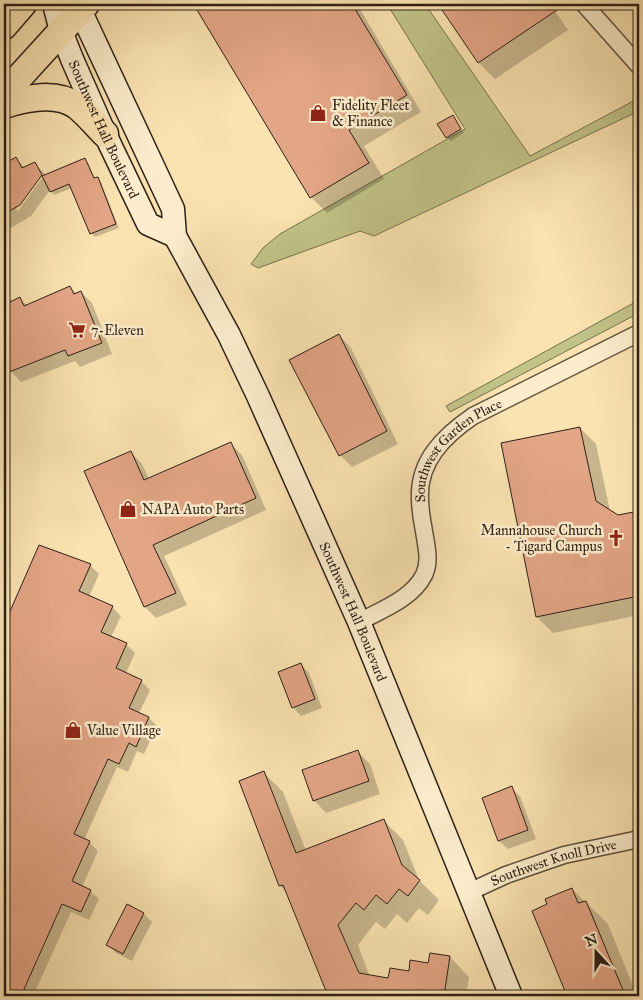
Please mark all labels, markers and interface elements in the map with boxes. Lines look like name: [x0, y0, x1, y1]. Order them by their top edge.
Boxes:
street label: Southwest Hall Boulevard: [65, 58, 142, 201]
place label: Fidelity Fleet & Finance: [332, 97, 409, 130]
shop icon: Fidelity Fleet & Finance: [308, 103, 328, 123]
supermarket icon: 7-Eleven: [67, 320, 87, 340]
place label: 7-Eleven: [91, 322, 144, 339]
street label: Southwest Garden Place: [412, 395, 505, 503]
shop icon: NAPA Auto Parts: [118, 499, 138, 519]
place label: NAPA Auto Parts: [142, 501, 244, 518]
place label: Mannahouse Church - Tigard Campus: [481, 522, 602, 555]
church icon: Mannahouse Church - Tigard Campus: [606, 528, 626, 548]
street label: Southwest Hall Boulevard: [315, 539, 390, 684]
shop icon: Value Village: [63, 720, 83, 740]
place label: Value Village: [86, 722, 161, 739]
street label: Southwest Knoll Drive: [488, 836, 618, 890]
north arrow: [570, 928, 620, 978]
text: N: [583, 930, 600, 950]

